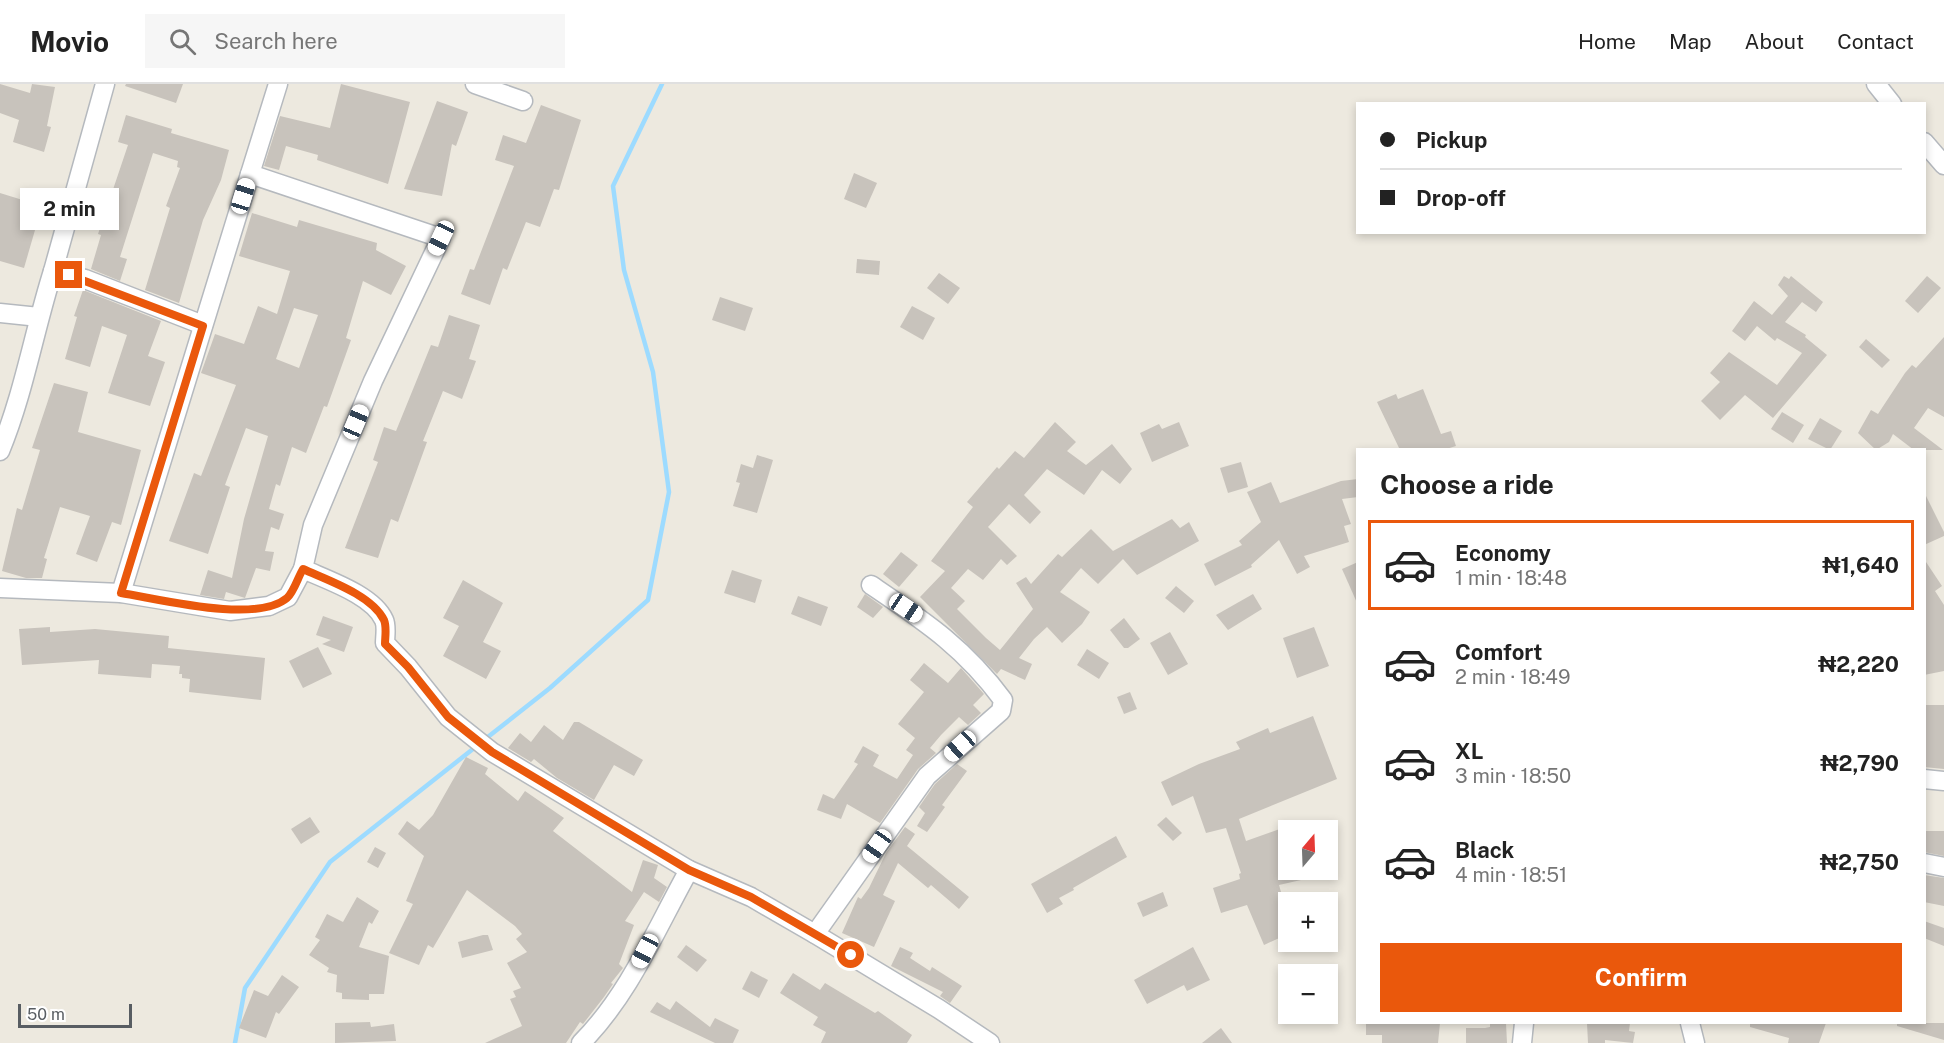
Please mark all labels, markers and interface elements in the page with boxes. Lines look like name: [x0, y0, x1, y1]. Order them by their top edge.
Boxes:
search box: [145, 14, 565, 68]
text: Movio: [30, 25, 109, 58]
icon: search: [166, 25, 199, 58]
text: Search here: [214, 28, 338, 54]
text: Home: [1578, 29, 1636, 54]
text: Map: [1669, 29, 1712, 54]
text: About: [1745, 29, 1804, 54]
text: Contact: [1837, 29, 1914, 54]
text: Pickup: [1416, 127, 1487, 153]
car: [229, 176, 257, 216]
text: Drop-off: [1416, 185, 1506, 211]
callout: 2 min: [20, 188, 118, 230]
text: 2 min: [43, 197, 96, 221]
car: [425, 218, 457, 258]
route end: [55, 261, 82, 288]
car: [341, 402, 371, 442]
text: Choose a ride: [1380, 468, 1554, 500]
icon: car: [1383, 538, 1437, 592]
text: Economy: [1455, 540, 1551, 566]
text: ₦1,640: [1822, 552, 1899, 578]
text: 1 min · 18:48: [1455, 566, 1567, 590]
car: [886, 590, 926, 626]
icon: car: [1383, 637, 1437, 691]
text: Comfort: [1455, 639, 1542, 665]
text: ₦2,220: [1818, 651, 1899, 677]
text: 2 min · 18:49: [1455, 665, 1570, 689]
car: [941, 727, 979, 765]
icon: car: [1383, 736, 1437, 790]
text: XL: [1455, 738, 1483, 764]
text: ₦2,790: [1820, 750, 1899, 776]
text: 3 min · 18:50: [1455, 764, 1571, 788]
north arrow: [1278, 820, 1338, 880]
map controls: [1278, 820, 1338, 1024]
car: [859, 826, 895, 866]
icon: car: [1383, 835, 1437, 889]
text: Black: [1455, 837, 1514, 863]
text: ₦2,750: [1820, 849, 1899, 875]
text: 4 min · 18:51: [1455, 863, 1567, 887]
button: +: [1278, 892, 1338, 952]
car: [629, 931, 661, 971]
route start: [837, 941, 864, 968]
button: Confirm: [1380, 943, 1902, 1012]
button: −: [1278, 964, 1338, 1024]
scale bar: [18, 1001, 132, 1028]
text: 50 m: [27, 1005, 65, 1024]

